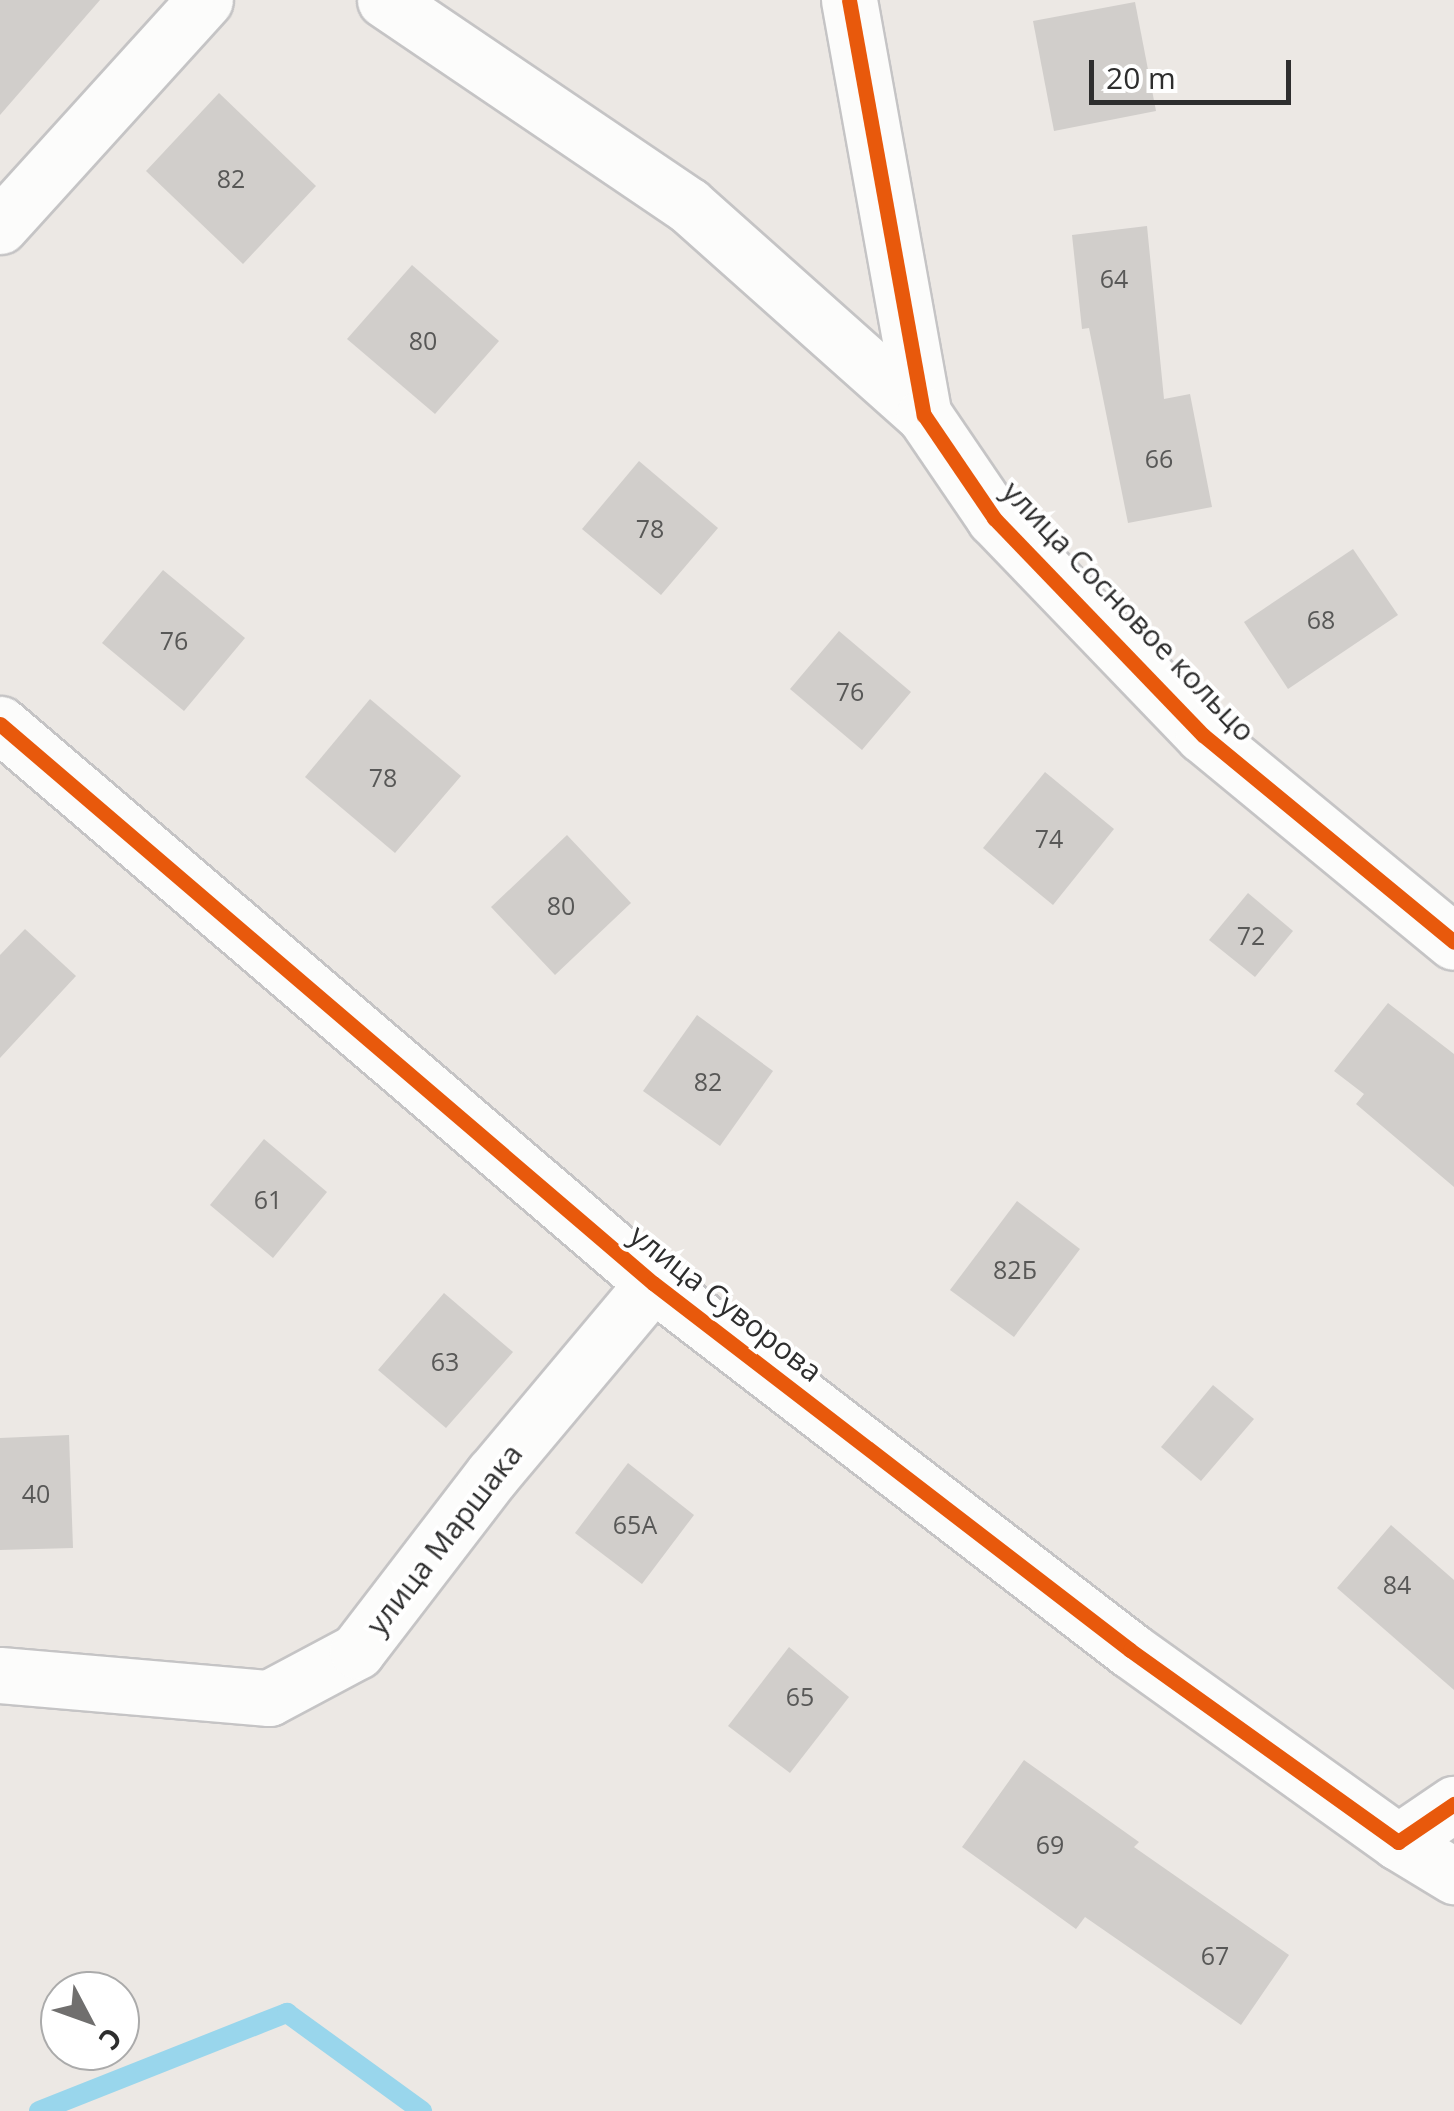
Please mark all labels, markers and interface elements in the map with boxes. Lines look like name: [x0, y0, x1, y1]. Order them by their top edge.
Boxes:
scale bar: [1094, 40, 1296, 102]
text: 20 m: [1106, 57, 1176, 98]
house number: 82: [217, 163, 245, 193]
house number: 64: [1100, 263, 1128, 293]
house number: 80: [409, 325, 437, 355]
house number: 66: [1145, 443, 1173, 473]
street label: улица Сосновое кольцо: [995, 473, 1263, 749]
house number: 78: [636, 513, 664, 543]
house number: 68: [1307, 604, 1335, 634]
house number: 76: [160, 625, 188, 655]
house number: 76: [836, 676, 864, 706]
house number: 78: [369, 762, 397, 792]
house number: 74: [1035, 823, 1063, 853]
house number: 80: [547, 890, 575, 920]
house number: 72: [1237, 920, 1265, 950]
house number: 82: [694, 1066, 722, 1096]
house number: 61: [254, 1184, 282, 1214]
street label: улица Суворова: [623, 1217, 829, 1389]
house number: 82Б: [993, 1254, 1037, 1284]
house number: 63: [431, 1346, 459, 1376]
street label: улица Маршака: [358, 1436, 530, 1642]
house number: 40: [22, 1478, 50, 1508]
house number: 65А: [613, 1509, 657, 1539]
house number: 84: [1383, 1569, 1411, 1599]
house number: 65: [786, 1681, 814, 1711]
house number: 69: [1036, 1829, 1064, 1859]
house number: 67: [1201, 1940, 1229, 1970]
north arrow: [40, 1971, 140, 2071]
text: С: [91, 2020, 131, 2059]

